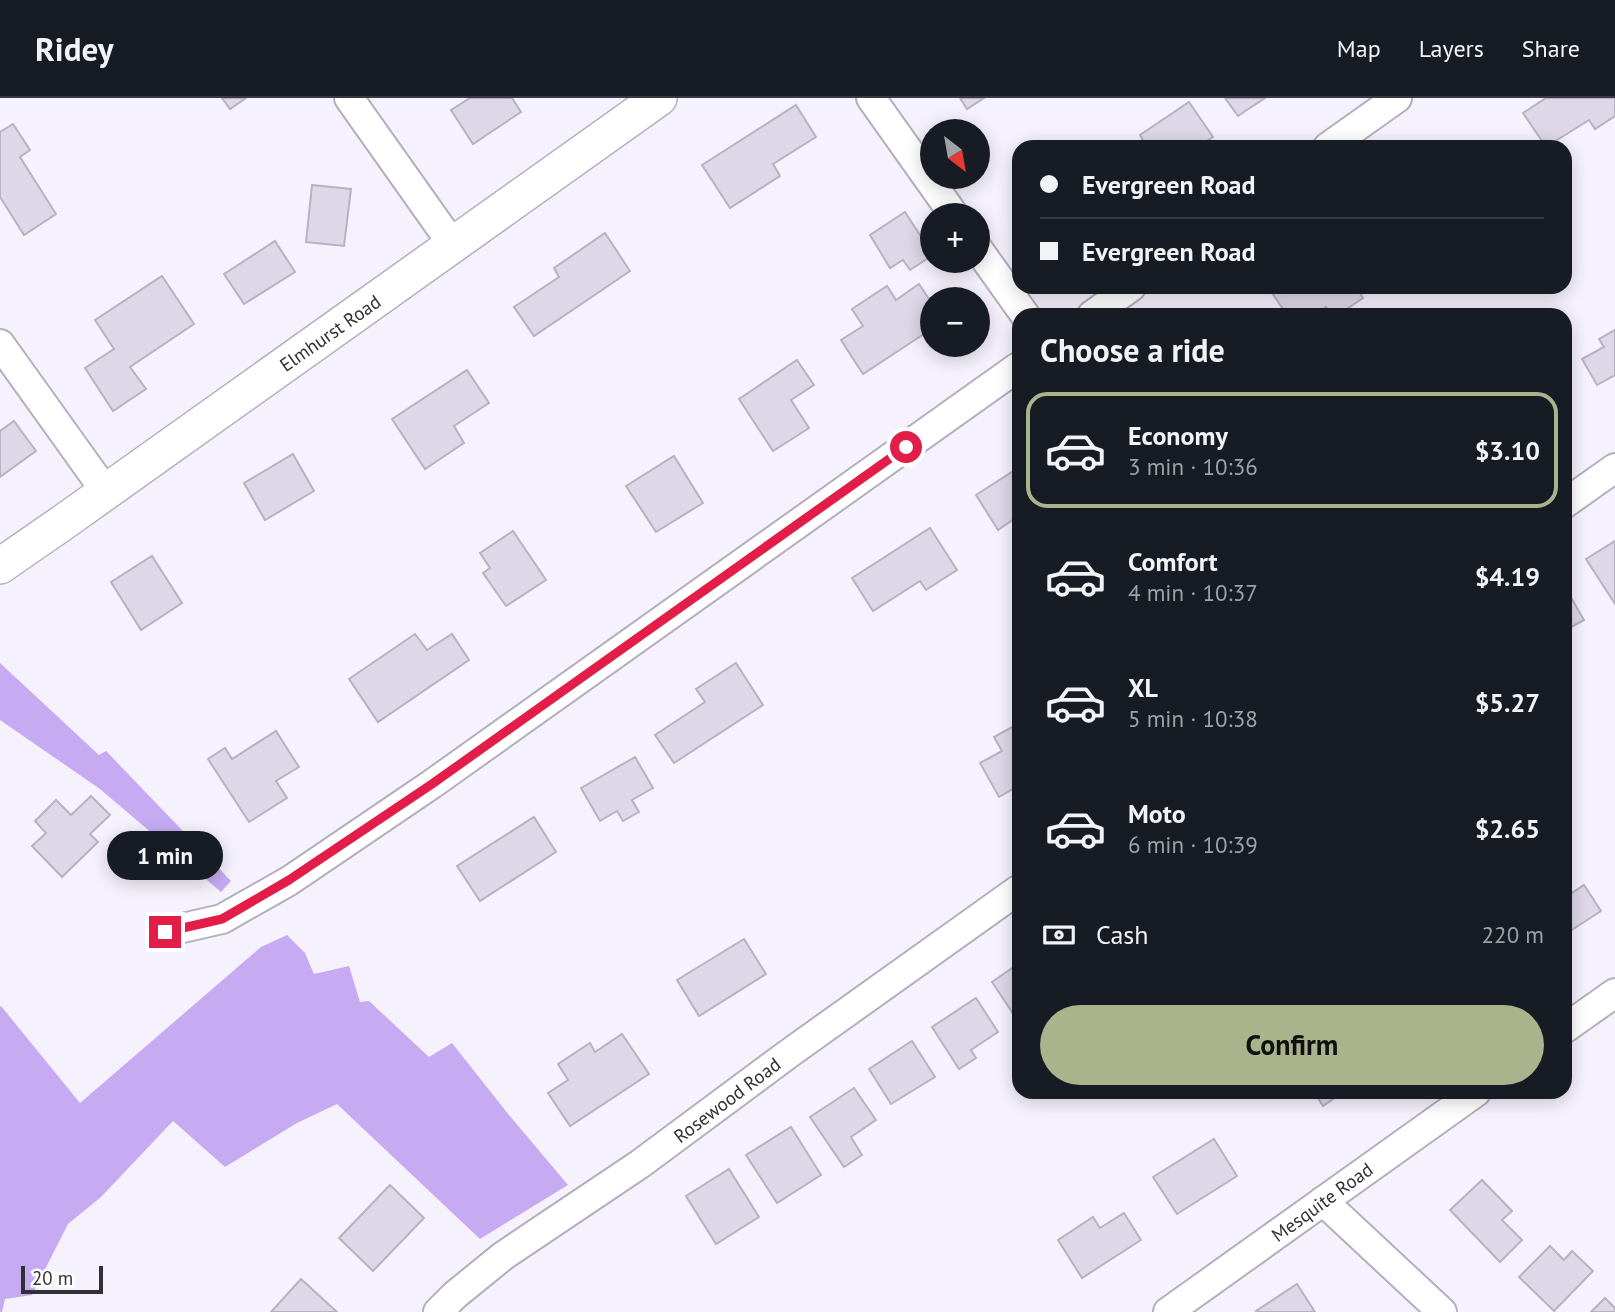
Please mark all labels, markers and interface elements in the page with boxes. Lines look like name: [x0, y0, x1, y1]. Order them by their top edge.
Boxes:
text: Ridey: [35, 27, 114, 70]
text: Map: [1337, 33, 1381, 64]
text: Layers: [1419, 33, 1484, 64]
text: Share: [1522, 33, 1580, 64]
north arrow: [920, 119, 990, 189]
map controls: [920, 119, 990, 357]
text: Evergreen Road: [1082, 168, 1256, 201]
button: +: [920, 203, 990, 273]
text: Evergreen Road: [1082, 235, 1256, 268]
button: −: [920, 287, 990, 357]
street label: Elmhurst Road: [275, 289, 385, 377]
text: Choose a ride: [1040, 329, 1225, 371]
icon: car: [1044, 419, 1107, 482]
text: Economy: [1128, 419, 1228, 452]
route start: [890, 431, 922, 463]
text: $3.10: [1475, 434, 1540, 467]
text: 3 min · 10:36: [1128, 452, 1258, 481]
icon: car: [1044, 545, 1107, 608]
text: Comfort: [1128, 545, 1218, 578]
text: $4.19: [1475, 560, 1540, 593]
text: 4 min · 10:37: [1128, 578, 1258, 607]
icon: car: [1044, 671, 1107, 734]
text: XL: [1128, 671, 1158, 704]
text: $5.27: [1475, 686, 1540, 719]
text: 5 min · 10:38: [1128, 704, 1258, 733]
icon: car: [1044, 797, 1107, 860]
text: Moto: [1128, 797, 1186, 830]
text: $2.65: [1475, 812, 1540, 845]
callout: 1 min: [107, 830, 223, 880]
text: 6 min · 10:39: [1128, 830, 1258, 859]
text: 1 min: [137, 841, 193, 870]
route end: [149, 916, 181, 948]
icon: cash: [1040, 916, 1078, 954]
text: Cash: [1096, 918, 1148, 951]
text: 220 m: [1482, 920, 1544, 949]
button: Confirm: [1040, 1005, 1544, 1085]
street label: Rosewood Road: [669, 1052, 785, 1148]
street label: Mesquite Road: [1267, 1157, 1377, 1247]
scale bar: [21, 1263, 103, 1295]
text: 20 m: [32, 1266, 73, 1290]

